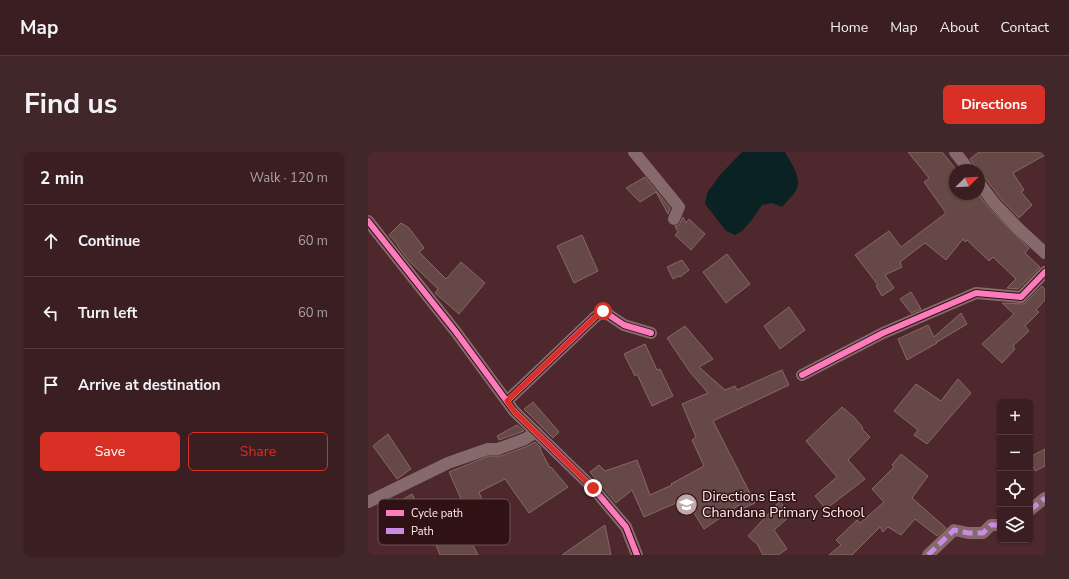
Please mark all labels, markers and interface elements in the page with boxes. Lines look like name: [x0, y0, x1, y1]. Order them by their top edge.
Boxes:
text: Map: [20, 15, 58, 41]
text: Home: [830, 18, 868, 37]
text: Map: [890, 18, 918, 37]
text: About: [940, 18, 979, 37]
text: Contact: [1001, 18, 1049, 37]
text: Find us: [24, 85, 118, 123]
button: Directions: [943, 85, 1045, 124]
north arrow: [949, 164, 985, 200]
text: 2 min: [40, 167, 84, 190]
text: Walk · 120 m: [250, 169, 328, 187]
icon: ahead: [40, 230, 62, 252]
text: Continue: [78, 231, 140, 251]
text: 60 m: [298, 232, 328, 250]
icon: left: [40, 302, 62, 324]
route start: [594, 302, 612, 320]
text: Turn left: [78, 303, 137, 323]
text: 60 m: [298, 304, 328, 322]
icon: arrive: [40, 374, 62, 396]
text: Arrive at destination: [78, 375, 221, 395]
map controls: [997, 399, 1033, 543]
button: +: [997, 399, 1033, 435]
button: Save: [40, 432, 180, 471]
button: Share: [188, 432, 328, 471]
button: −: [997, 435, 1033, 471]
button: locate: [997, 471, 1033, 507]
route end: [584, 479, 602, 497]
place label: Directions East Chandana Primary School: [702, 487, 866, 522]
school or university icon: Directions East Chandana Primary School: [674, 491, 700, 517]
legend: [378, 499, 510, 545]
text: Cycle path: [411, 506, 463, 521]
button: layers: [997, 507, 1033, 543]
text: Path: [411, 524, 434, 539]

